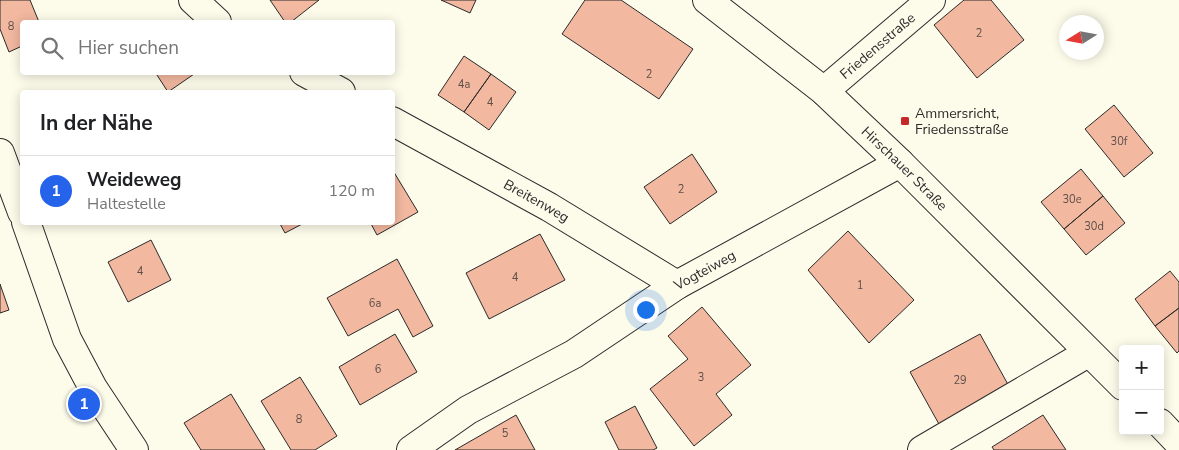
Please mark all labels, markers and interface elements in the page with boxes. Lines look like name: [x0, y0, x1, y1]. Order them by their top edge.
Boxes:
street label: Friedensstraße: [836, 8, 919, 83]
north arrow: [1059, 15, 1104, 60]
house number: 8: [8, 19, 15, 34]
search box: [20, 20, 395, 75]
house number: 2: [976, 26, 982, 41]
icon: search: [38, 34, 66, 62]
text: Hier suchen: [78, 35, 179, 61]
house number: 2: [646, 67, 652, 82]
house number: 4a: [458, 77, 470, 92]
house number: 4: [487, 95, 494, 110]
place label: Ammersricht, Friedensstraße: [915, 104, 1009, 139]
text: In der Nähe: [40, 109, 153, 137]
marker: Ammersricht, Friedensstraße: [899, 115, 911, 127]
street label: Hirschauer Straße: [857, 122, 952, 215]
house number: 30f: [1111, 134, 1128, 149]
text: Weideweg: [87, 167, 181, 193]
street label: Breitenweg: [500, 174, 573, 227]
text: 1: [51, 180, 61, 202]
text: 120 m: [328, 180, 375, 202]
house number: 2: [678, 182, 684, 197]
house number: 30e: [1062, 192, 1082, 207]
text: Haltestelle: [87, 193, 166, 215]
house number: 30d: [1084, 219, 1104, 234]
street label: Vogteiweg: [669, 245, 739, 295]
house number: 4: [137, 264, 144, 279]
house number: 4: [512, 270, 519, 285]
house number: 1: [857, 278, 863, 293]
house number: 6a: [369, 296, 381, 311]
your location: [633, 297, 659, 323]
map controls: [1119, 345, 1164, 435]
button: +: [1119, 345, 1164, 390]
house number: 6: [375, 362, 382, 377]
house number: 3: [698, 370, 704, 385]
house number: 29: [953, 373, 967, 388]
pin: 1: [68, 385, 100, 423]
button: −: [1119, 390, 1164, 435]
house number: 8: [296, 412, 303, 427]
house number: 5: [502, 426, 509, 441]

